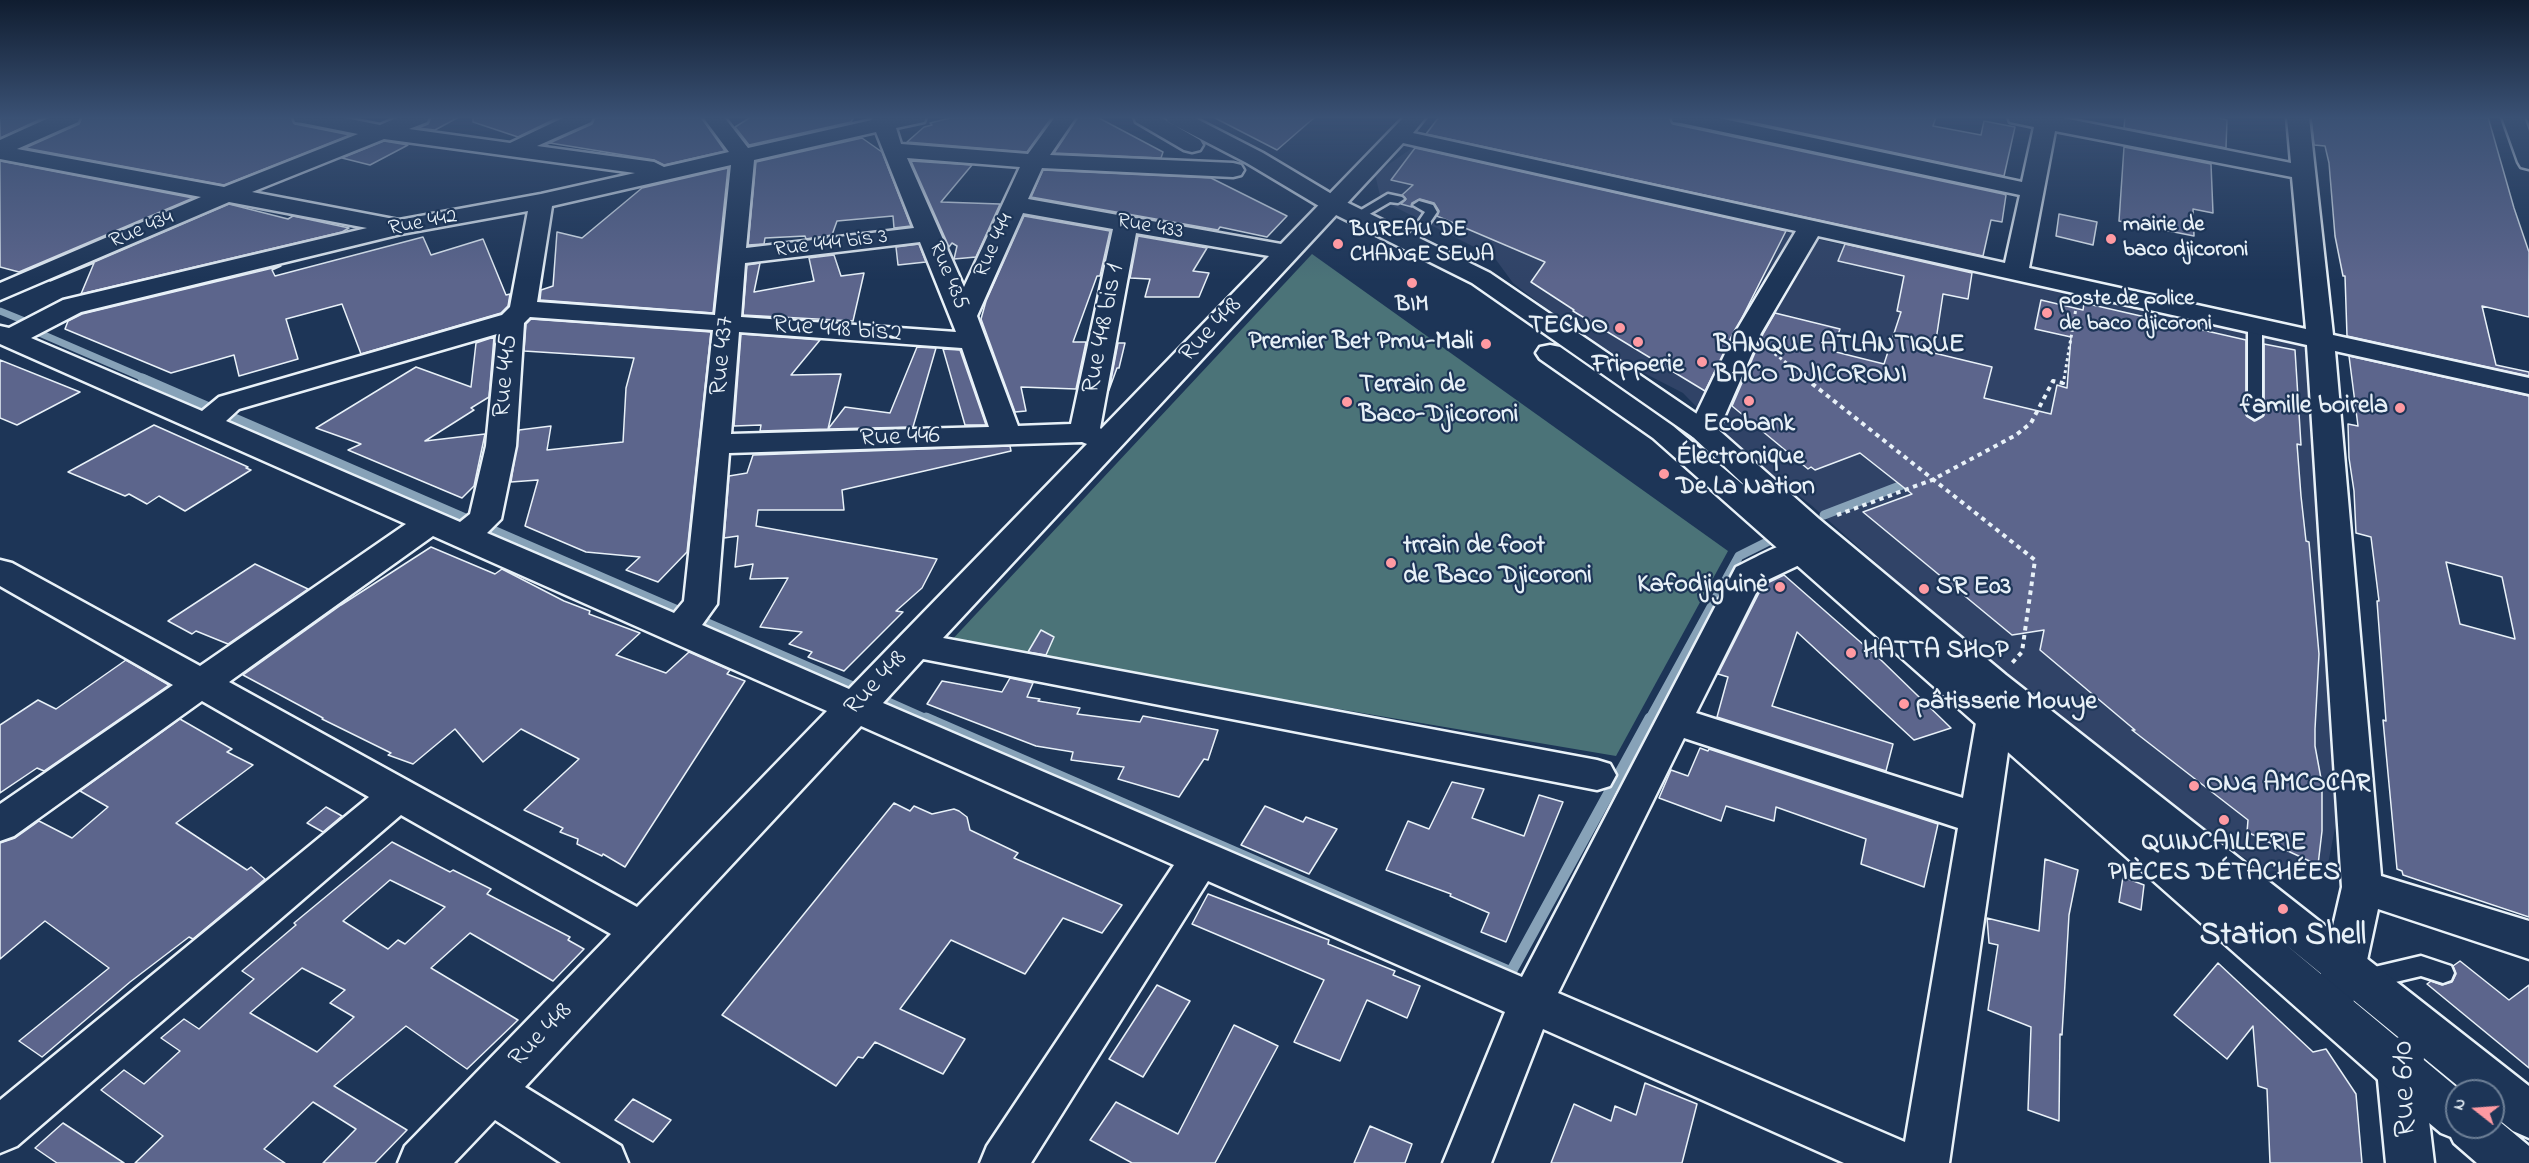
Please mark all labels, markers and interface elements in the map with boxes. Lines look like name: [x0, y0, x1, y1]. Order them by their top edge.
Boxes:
street label: Rue 442: [387, 204, 459, 244]
street label: Rue 434: [106, 206, 178, 256]
street label: Rue 433: [1115, 209, 1185, 247]
street label: Rue 444: [969, 210, 1021, 282]
place label: mairie de baco djicoroni: [2123, 213, 2248, 264]
place label: BUREAU DE CHANGE SEWA: [1350, 218, 1494, 270]
street label: Rue 444 bis 3: [773, 225, 889, 265]
marker: mairie de baco djicoroni: [2104, 232, 2118, 246]
marker: BUREAU DE CHANGE SEWA: [1331, 237, 1345, 251]
street label: Rue 435: [921, 238, 973, 314]
street label: Rue 448 bis 1: [1077, 262, 1133, 396]
marker: BIM: [1405, 276, 1419, 290]
place label: poste de police de baco djicoroni: [2059, 287, 2212, 338]
street label: Rue 448: [1174, 292, 1250, 370]
place label: BIM: [1395, 293, 1429, 319]
marker: poste de police de baco djicoroni: [2040, 306, 2054, 320]
street label: Rue 448 bis2: [771, 311, 903, 351]
place label: TECNO: [1528, 312, 1608, 344]
street label: Rue 437: [705, 315, 743, 397]
marker: TECNO: [1613, 321, 1627, 335]
place label: Premier Bet Pmu-Mali: [1248, 328, 1474, 360]
place label: BANQUE ATLANTIQUE BACO DJICORONI: [1714, 331, 1964, 392]
street label: Rue 445: [488, 333, 526, 419]
marker: Fripperie: [1631, 335, 1645, 349]
marker: Premier Bet Pmu-Mali: [1479, 337, 1493, 351]
place label: Fripperie: [1592, 351, 1684, 383]
marker: BANQUE ATLANTIQUE BACO DJICORONI: [1695, 355, 1709, 369]
place label: Terrain de Baco-Djicoroni: [1359, 371, 1518, 432]
place label: famille boirela: [2240, 392, 2388, 424]
marker: Ecobank: [1742, 394, 1756, 408]
marker: Terrain de Baco-Djicoroni: [1340, 395, 1354, 409]
marker: famille boirela: [2393, 401, 2407, 415]
place label: Ecobank: [1703, 410, 1795, 442]
street label: Rue 446: [859, 422, 941, 456]
place label: Électronique De La Nation: [1676, 443, 1815, 504]
marker: Électronique De La Nation: [1657, 467, 1671, 481]
place label: trrain de foot de Baco Djicoroni: [1403, 532, 1592, 594]
marker: trrain de foot de Baco Djicoroni: [1384, 556, 1398, 570]
place label: Kafodjiguinè: [1637, 571, 1768, 603]
place label: SR E03: [1936, 573, 2011, 605]
marker: Kafodjiguinè: [1773, 580, 1787, 594]
marker: SR E03: [1917, 582, 1931, 596]
place label: HATTA SHOP: [1863, 637, 2009, 669]
street label: Rue 448: [839, 645, 915, 723]
marker: HATTA SHOP: [1844, 646, 1858, 660]
place label: pâtisserie Mouye: [1916, 688, 2097, 720]
marker: pâtisserie Mouye: [1897, 697, 1911, 711]
place label: ONG AMCOCAR: [2206, 770, 2370, 802]
marker: ONG AMCOCAR: [2187, 779, 2201, 793]
marker: QUINCAILLERIE PIÈCES DÉTACHÉES: [2217, 813, 2231, 827]
place label: QUINCAILLERIE PIÈCES DÉTACHÉES: [2108, 829, 2340, 891]
marker: Station Shell: [2276, 902, 2290, 916]
place label: Station Shell: [2200, 919, 2366, 957]
street label: Rue 448: [504, 997, 580, 1075]
street label: Rue 610: [2386, 1040, 2428, 1138]
north arrow: [2445, 1079, 2505, 1139]
text: N: [2447, 1096, 2473, 1113]

